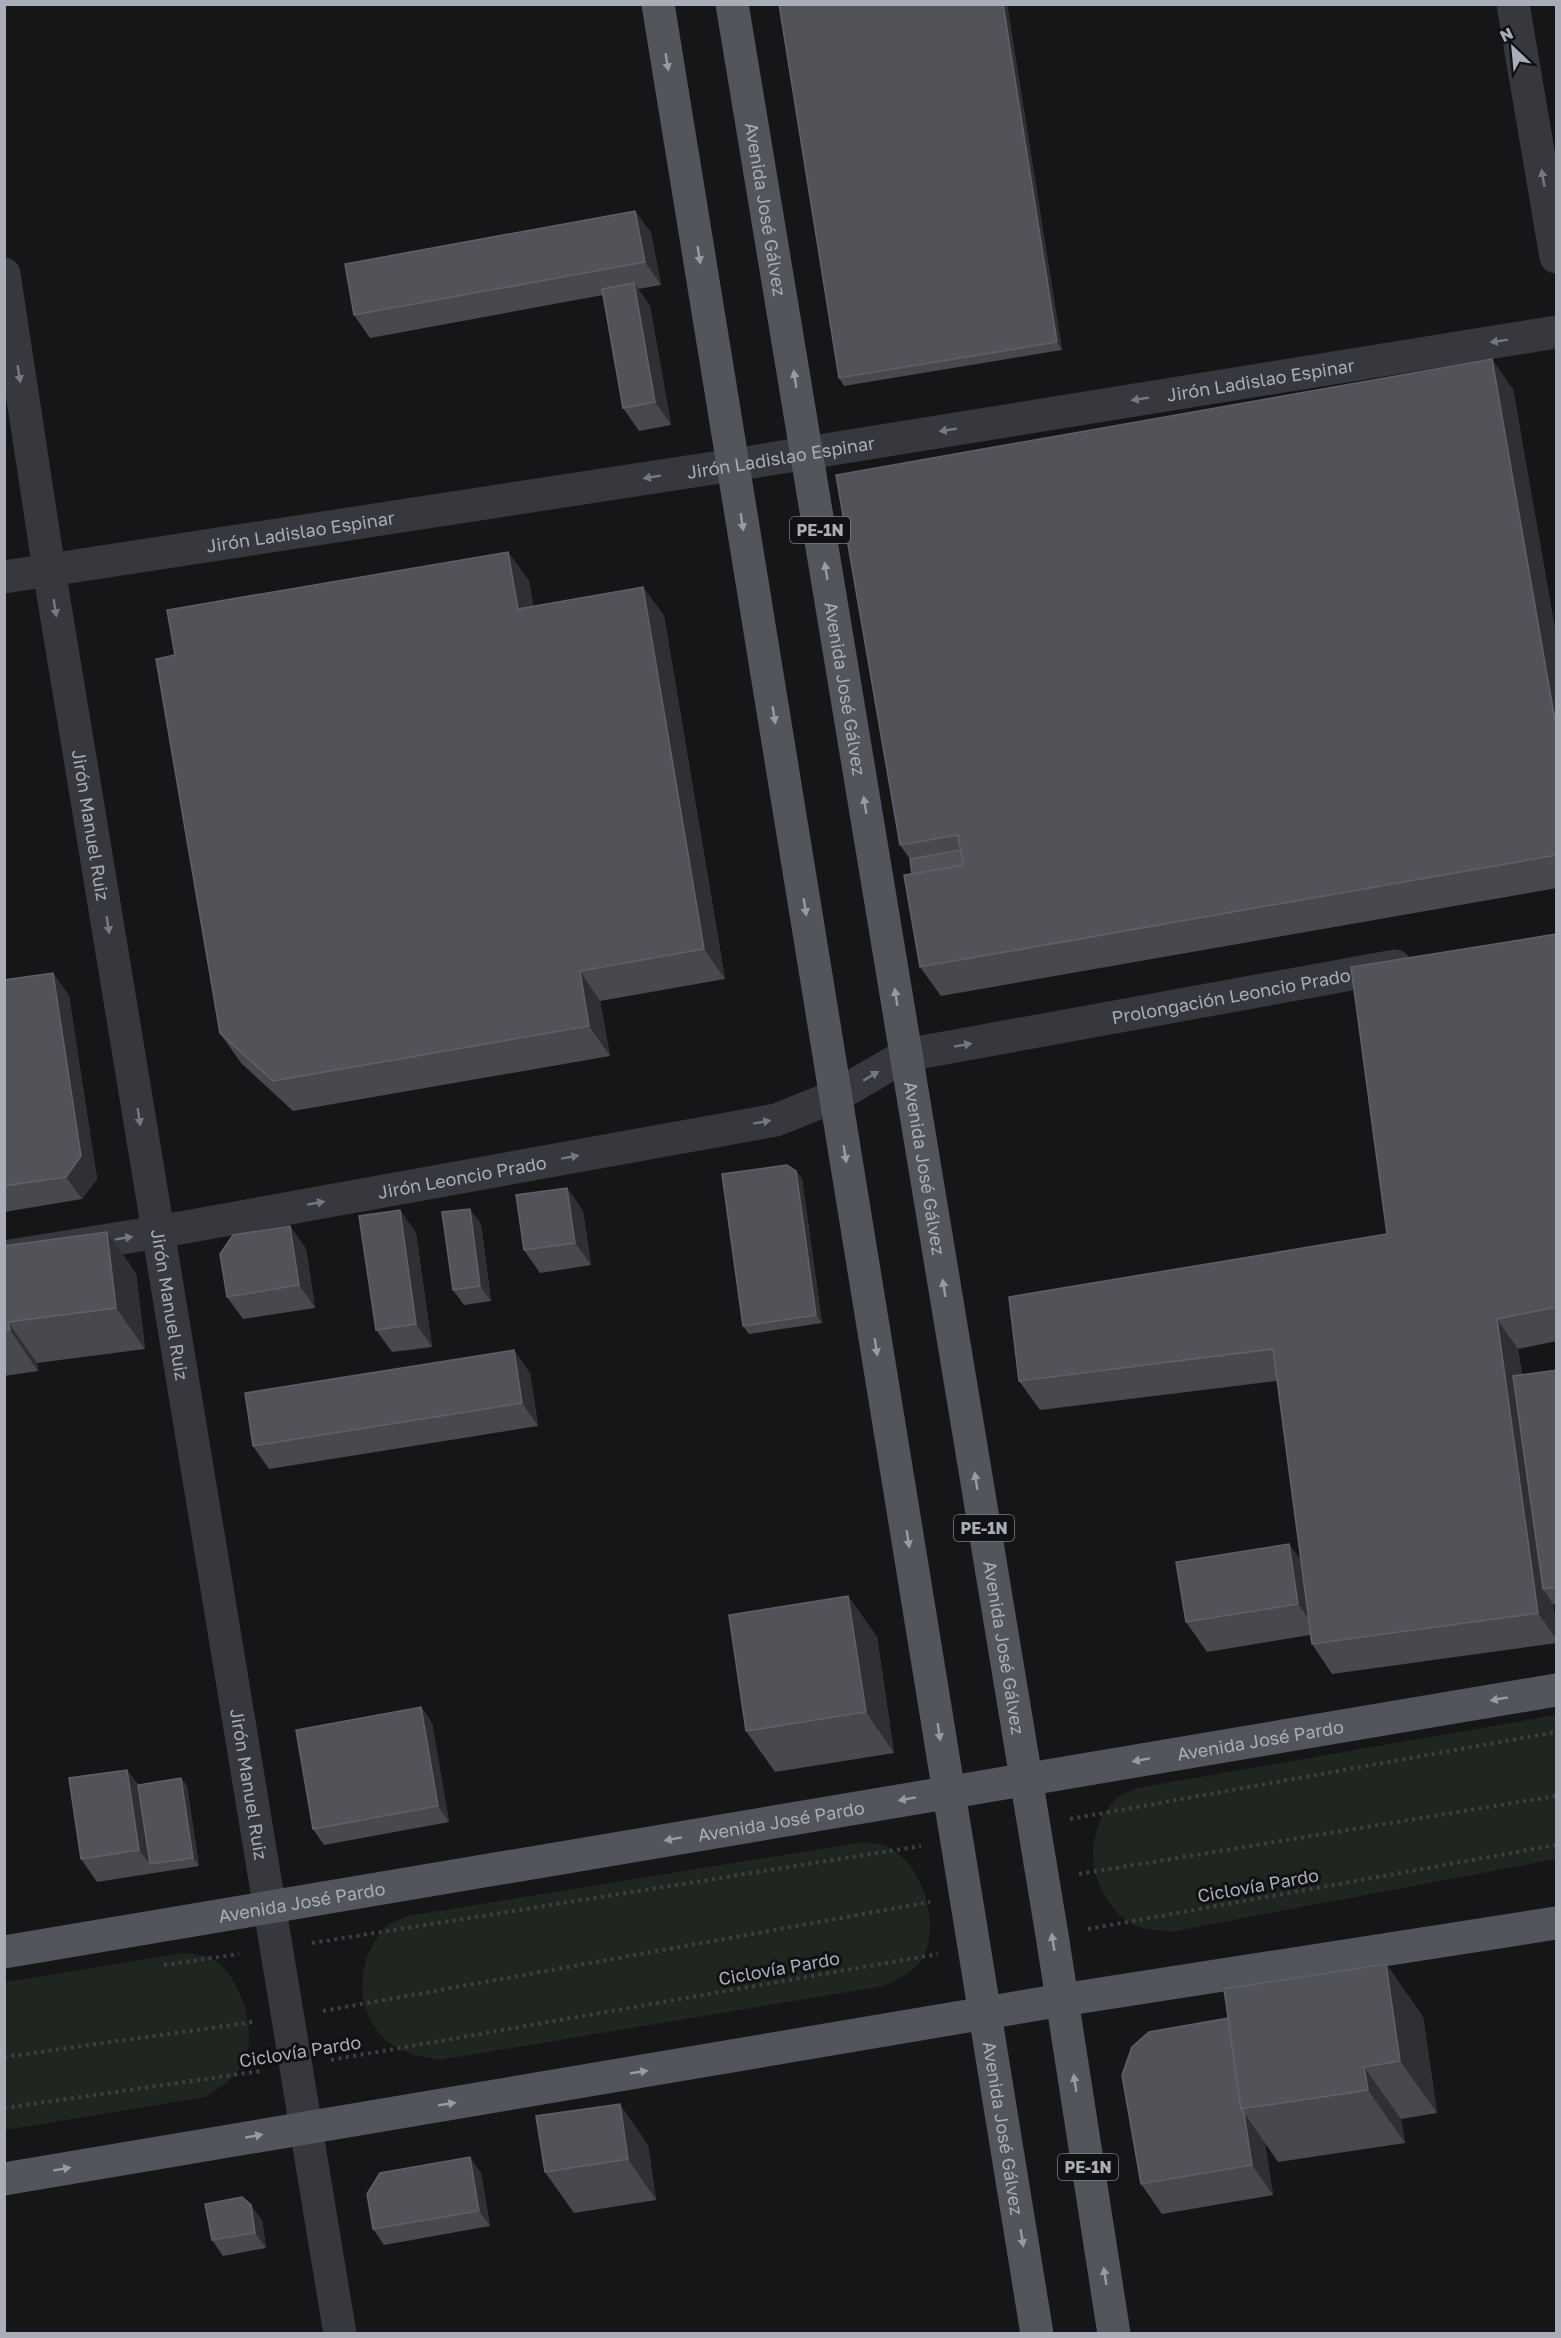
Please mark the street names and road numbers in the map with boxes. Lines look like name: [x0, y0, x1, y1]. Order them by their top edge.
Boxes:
street label: Avenida José Gálvez: [741, 121, 791, 298]
street label: Jirón Ladislao Espinar: [1165, 354, 1356, 406]
street label: Jirón Ladislao Espinar: [685, 431, 876, 483]
street label: Jirón Ladislao Espinar: [205, 506, 396, 557]
road number: PE-1N: [790, 517, 850, 543]
street label: Avenida José Gálvez: [820, 600, 871, 777]
street label: Jirón Manuel Ruiz: [68, 748, 114, 903]
street label: Prolongación Leoncio Prado: [1110, 963, 1352, 1028]
street label: Avenida José Gálvez: [900, 1080, 950, 1257]
street label: Jirón Leoncio Prado: [376, 1151, 548, 1203]
street label: Jirón Manuel Ruiz: [147, 1227, 194, 1382]
road number: PE-1N: [954, 1515, 1014, 1541]
street label: Avenida José Gálvez: [979, 1559, 1030, 1736]
street label: Jirón Manuel Ruiz: [226, 1707, 273, 1862]
street label: Avenida José Pardo: [1175, 1715, 1345, 1765]
street label: Avenida José Pardo: [696, 1796, 866, 1846]
street label: Ciclovía Pardo: [1196, 1863, 1320, 1907]
street label: Avenida José Pardo: [217, 1877, 387, 1927]
street label: Ciclovía Pardo: [717, 1946, 841, 1990]
street label: Ciclovía Pardo: [238, 2031, 362, 2071]
street label: Avenida José Gálvez: [979, 2040, 1028, 2217]
road number: PE-1N: [1058, 2154, 1118, 2180]

